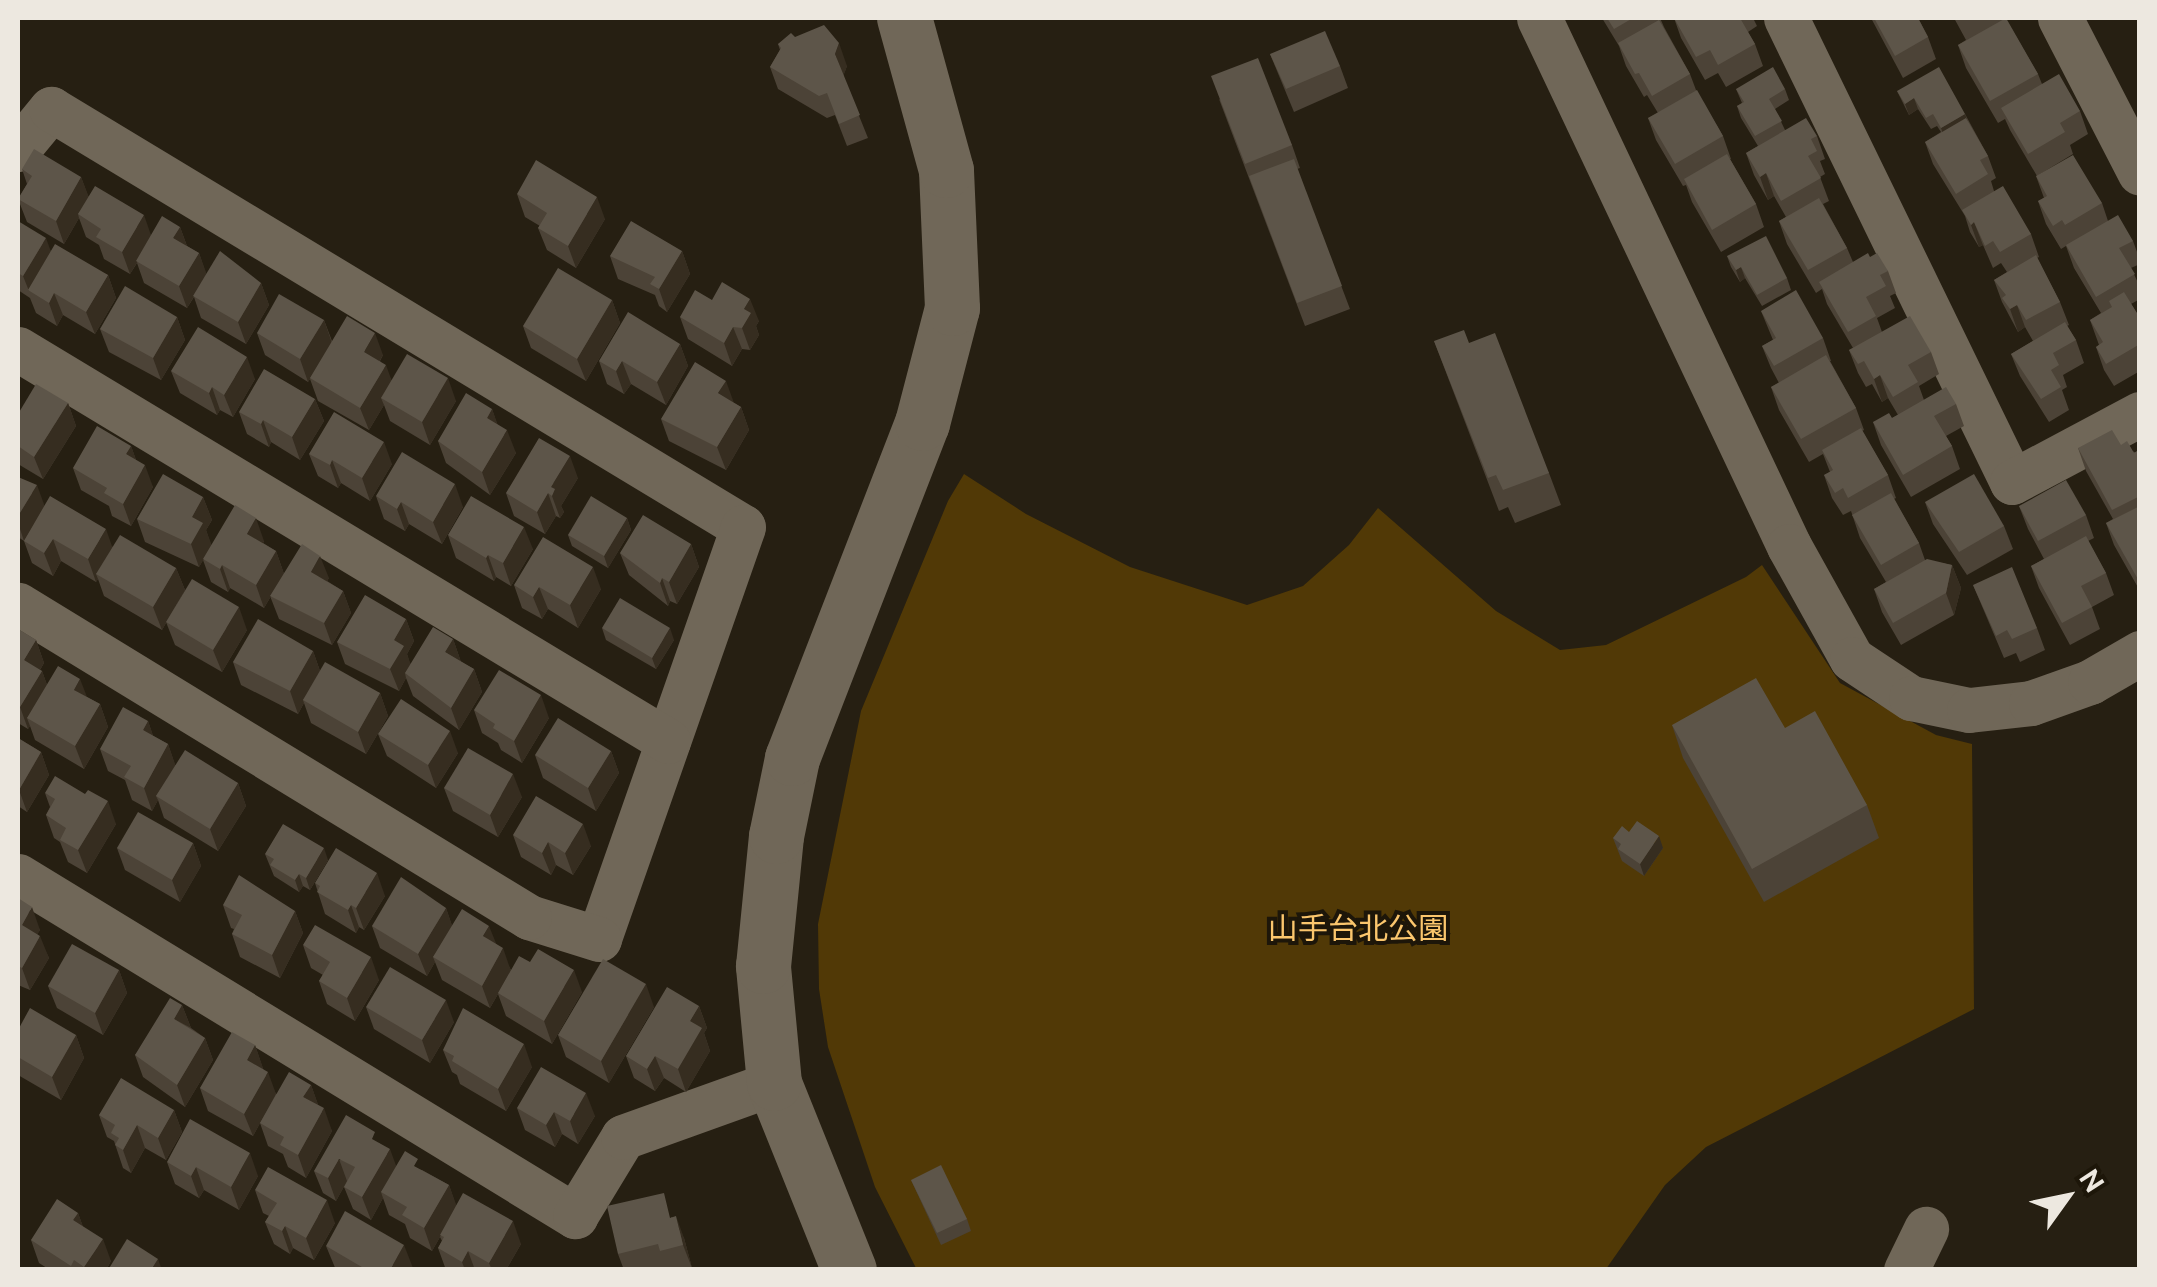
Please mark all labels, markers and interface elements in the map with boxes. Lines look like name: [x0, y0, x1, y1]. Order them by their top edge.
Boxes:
park label: 山手台北公園: [1268, 910, 1448, 946]
north arrow: [2017, 1147, 2117, 1247]
text: N: [2074, 1163, 2111, 1198]

